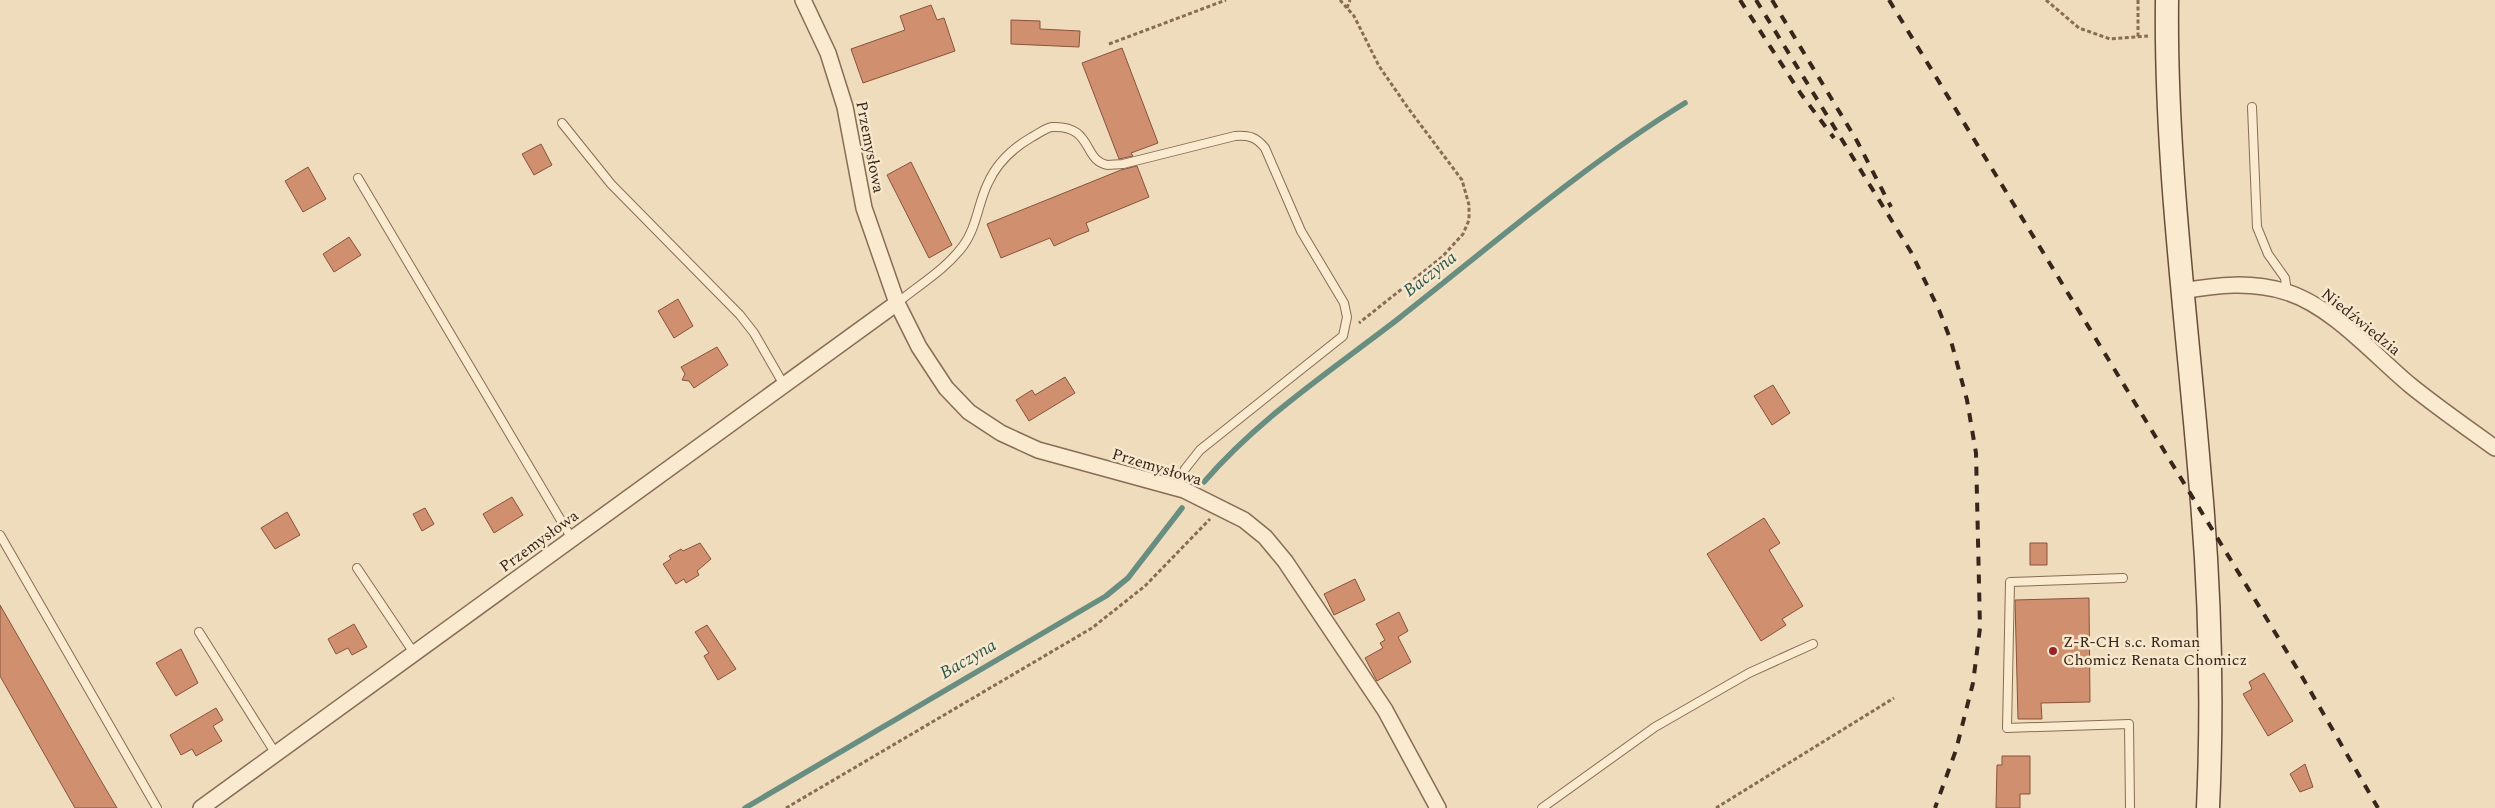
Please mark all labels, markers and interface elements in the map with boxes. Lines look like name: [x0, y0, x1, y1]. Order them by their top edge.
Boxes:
street label: Przemysłowa: [849, 99, 891, 195]
water label: Baczyna: [1397, 244, 1463, 304]
street label: Niedźwiedzia: [2316, 282, 2406, 362]
street label: Przemysłowa: [1109, 442, 1205, 492]
street label: Przemysłowa: [494, 504, 584, 578]
place label: Z-R-CH s.c. Roman Chomicz Renata Chomicz: [2063, 630, 2247, 672]
water label: Baczyna: [935, 632, 1001, 686]
marker: Z-R-CH s.c. Roman Chomicz Renata Chomicz: [2047, 645, 2059, 657]

